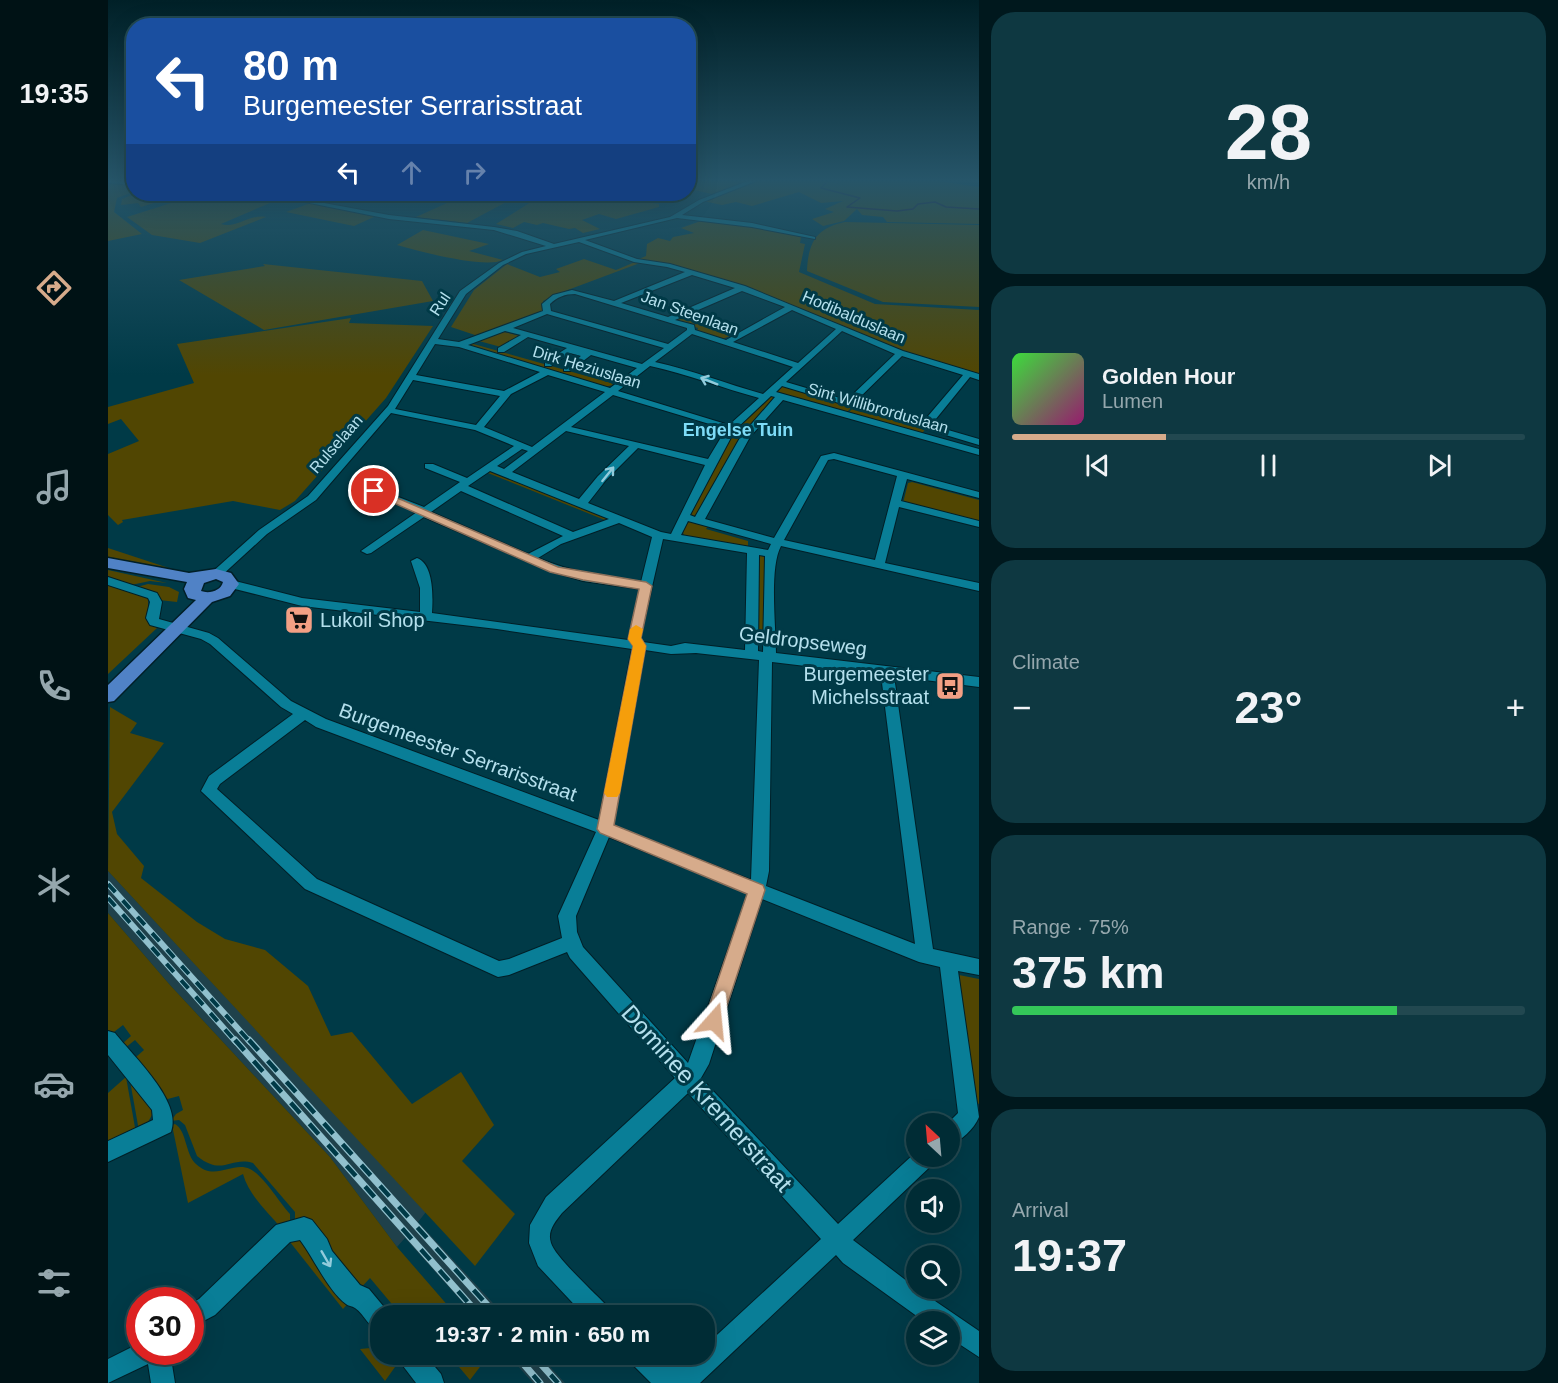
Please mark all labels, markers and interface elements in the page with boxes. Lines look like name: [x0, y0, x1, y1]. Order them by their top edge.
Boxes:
icon: left: [144, 42, 222, 120]
text: 80 m: [243, 42, 339, 89]
text: 19:35: [19, 79, 89, 109]
text: 28: [1225, 88, 1312, 176]
text: Burgemeester Serrarisstraat: [243, 91, 582, 121]
icon: left: [332, 156, 365, 189]
icon: ahead: [395, 156, 428, 189]
icon: right: [458, 156, 491, 189]
text: km/h: [1247, 171, 1290, 193]
icon: directions: [33, 267, 75, 309]
street label: Jan Steenlaan: [639, 288, 741, 338]
street label: Hodibalduslaan: [800, 288, 908, 346]
street label: Rul: [426, 289, 454, 319]
street label: Dirk Heziuslaan: [531, 342, 643, 392]
text: Golden Hour: [1102, 364, 1235, 389]
one-way arrow: [700, 375, 718, 386]
street label: Sint Willibrorduslaan: [806, 380, 950, 436]
text: Lumen: [1102, 390, 1163, 412]
street label: Rulselaan: [306, 412, 366, 476]
district label: Engelse Tuin: [683, 420, 793, 440]
icon: previous: [1081, 449, 1114, 482]
icon: pause: [1252, 449, 1285, 482]
icon: next: [1423, 449, 1456, 482]
pin: [348, 465, 399, 516]
icon: music: [33, 466, 75, 508]
one-way arrow: [601, 466, 614, 482]
icon: arrive: [357, 474, 390, 507]
supermarket icon: Lukoil Shop: [283, 604, 315, 636]
place label: Lukoil Shop: [320, 609, 425, 631]
street label: Geldropseweg: [738, 622, 868, 660]
text: Climate: [1012, 651, 1080, 673]
place label: Burgemeester Michelsstraat: [803, 663, 929, 708]
icon: phone: [33, 665, 75, 707]
bus stop icon: Burgemeester Michelsstraat: [934, 670, 966, 702]
text: 23°: [1234, 682, 1303, 733]
text: −: [1012, 689, 1031, 726]
text: +: [1506, 689, 1525, 726]
street label: Burgemeester Serrarisstraat: [336, 699, 580, 805]
icon: climate: [33, 864, 75, 906]
text: Range · 75%: [1012, 916, 1129, 938]
text: 375 km: [1012, 947, 1165, 998]
position arrow: [682, 989, 746, 1053]
street label: Dominee Kremerstraat: [616, 999, 798, 1197]
icon: car: [33, 1063, 75, 1105]
north arrow: [906, 1113, 960, 1167]
map controls: [906, 1113, 960, 1365]
button: sound: [906, 1179, 960, 1233]
text: Arrival: [1012, 1199, 1069, 1221]
text: 19:37: [1012, 1230, 1127, 1281]
button: search: [906, 1245, 960, 1299]
one-way arrow: [320, 1250, 332, 1267]
icon: filters: [33, 1262, 75, 1304]
speed limit sign: 30: [126, 1287, 204, 1365]
button: layers: [906, 1311, 960, 1365]
text: 19:37 · 2 min · 650 m: [435, 1322, 650, 1347]

